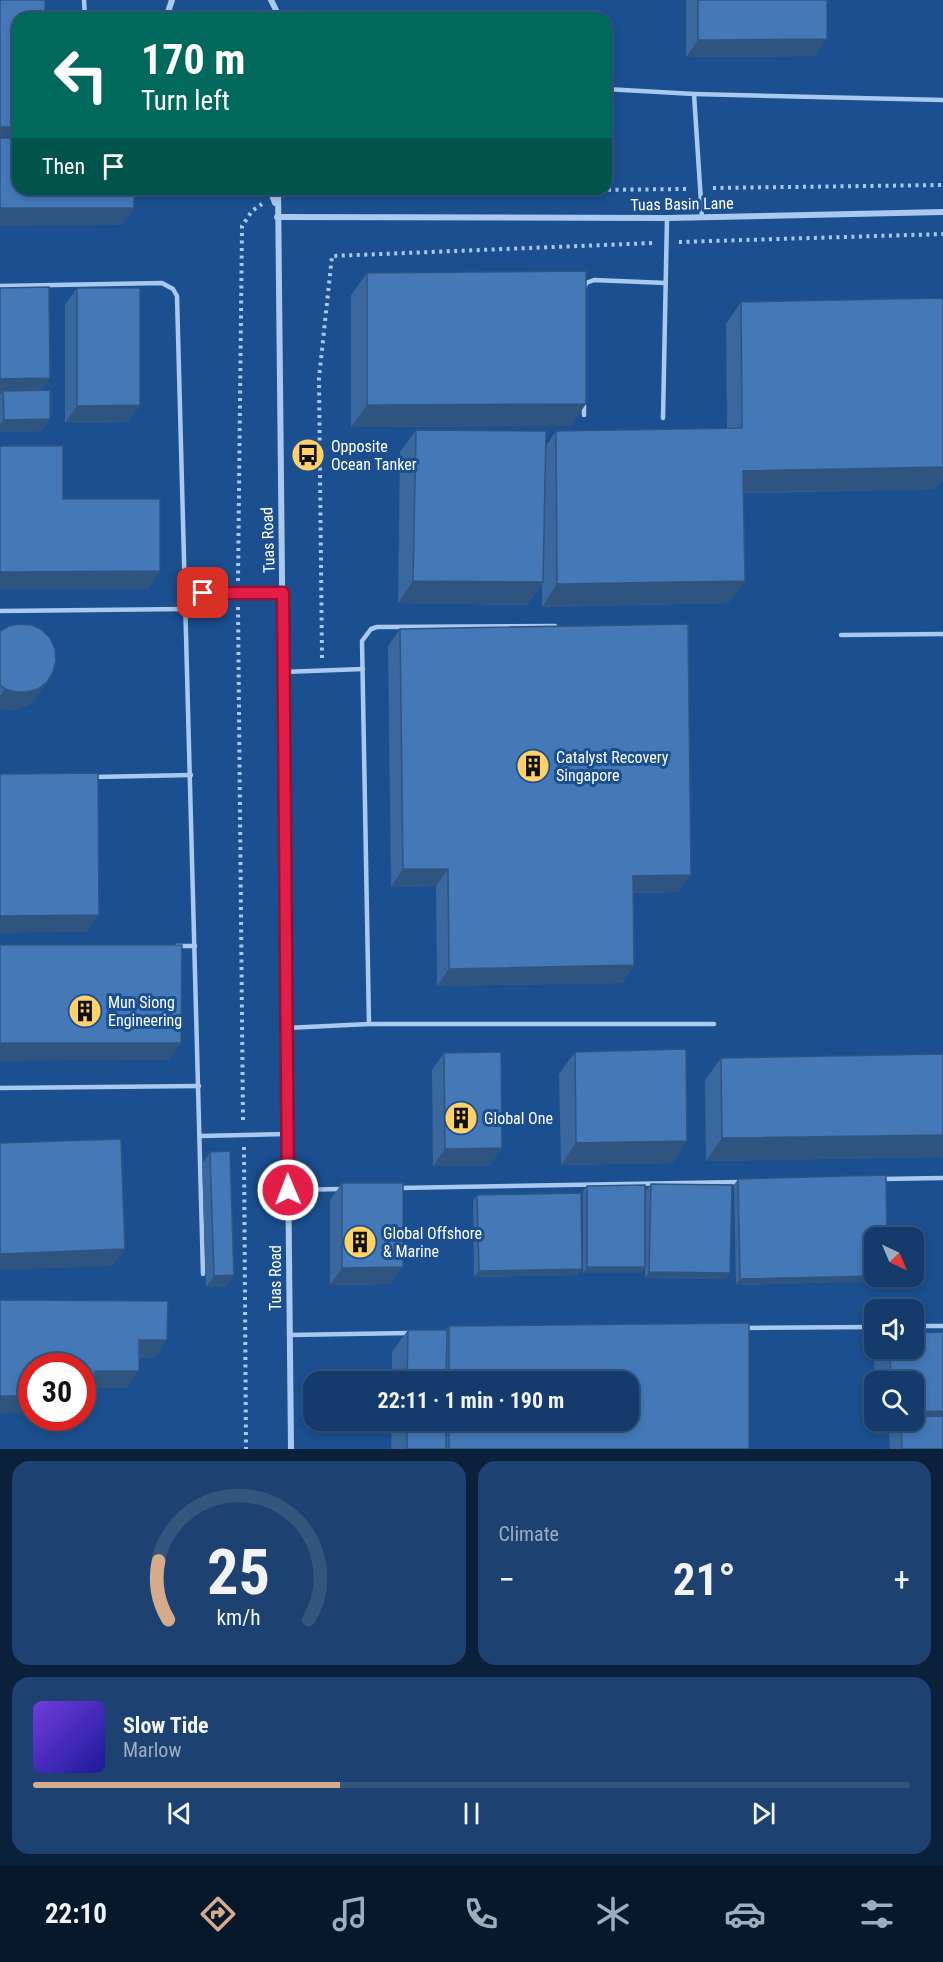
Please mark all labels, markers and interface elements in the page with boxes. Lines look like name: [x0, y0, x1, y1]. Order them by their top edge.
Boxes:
text: 170 m: [141, 35, 246, 84]
icon: left: [42, 36, 120, 114]
text: Turn left: [141, 85, 230, 117]
icon: arrive: [97, 150, 130, 183]
text: Then: [42, 154, 85, 179]
street label: Tuas Basin Lane: [630, 194, 734, 214]
bus stop icon: Opposite Ocean Tanker: [290, 437, 326, 473]
place label: Opposite Ocean Tanker: [331, 437, 417, 474]
street label: Tuas Road: [257, 507, 279, 573]
pin: [177, 567, 228, 618]
icon: arrive: [186, 576, 219, 609]
building icon: Catalyst Recovery Singapore: [515, 748, 551, 784]
place label: Catalyst Recovery Singapore: [556, 748, 669, 785]
building icon: Mun Siong Engineering: [67, 993, 103, 1029]
place label: Mun Siong Engineering: [108, 993, 182, 1030]
building icon: Global One: [443, 1100, 479, 1136]
place label: Global One: [484, 1109, 553, 1128]
position arrow: [256, 1158, 320, 1222]
building icon: Global Offshore & Marine: [342, 1224, 378, 1260]
place label: Global Offshore & Marine: [383, 1224, 482, 1261]
north arrow: [864, 1227, 924, 1287]
map controls: [864, 1227, 924, 1431]
street label: Tuas Road: [266, 1245, 285, 1311]
button: sound: [864, 1299, 924, 1359]
speed limit sign: 30: [18, 1353, 96, 1431]
button: search: [864, 1371, 924, 1431]
text: 22:11 · 1 min · 190 m: [378, 1388, 564, 1413]
text: Climate: [499, 1522, 559, 1546]
text: 25: [207, 1536, 270, 1609]
text: 21°: [673, 1553, 736, 1606]
text: −: [499, 1560, 515, 1599]
text: +: [894, 1560, 910, 1599]
text: km/h: [217, 1605, 261, 1630]
text: Slow Tide: [123, 1713, 209, 1738]
text: Marlow: [123, 1738, 181, 1762]
icon: previous: [163, 1797, 196, 1830]
icon: pause: [455, 1797, 488, 1830]
icon: next: [747, 1797, 780, 1830]
icon: directions: [197, 1893, 239, 1935]
icon: music: [329, 1893, 371, 1935]
icon: phone: [460, 1893, 502, 1935]
icon: climate: [592, 1893, 634, 1935]
icon: car: [724, 1893, 766, 1935]
icon: filters: [856, 1893, 898, 1935]
text: 22:10: [45, 1898, 107, 1930]

